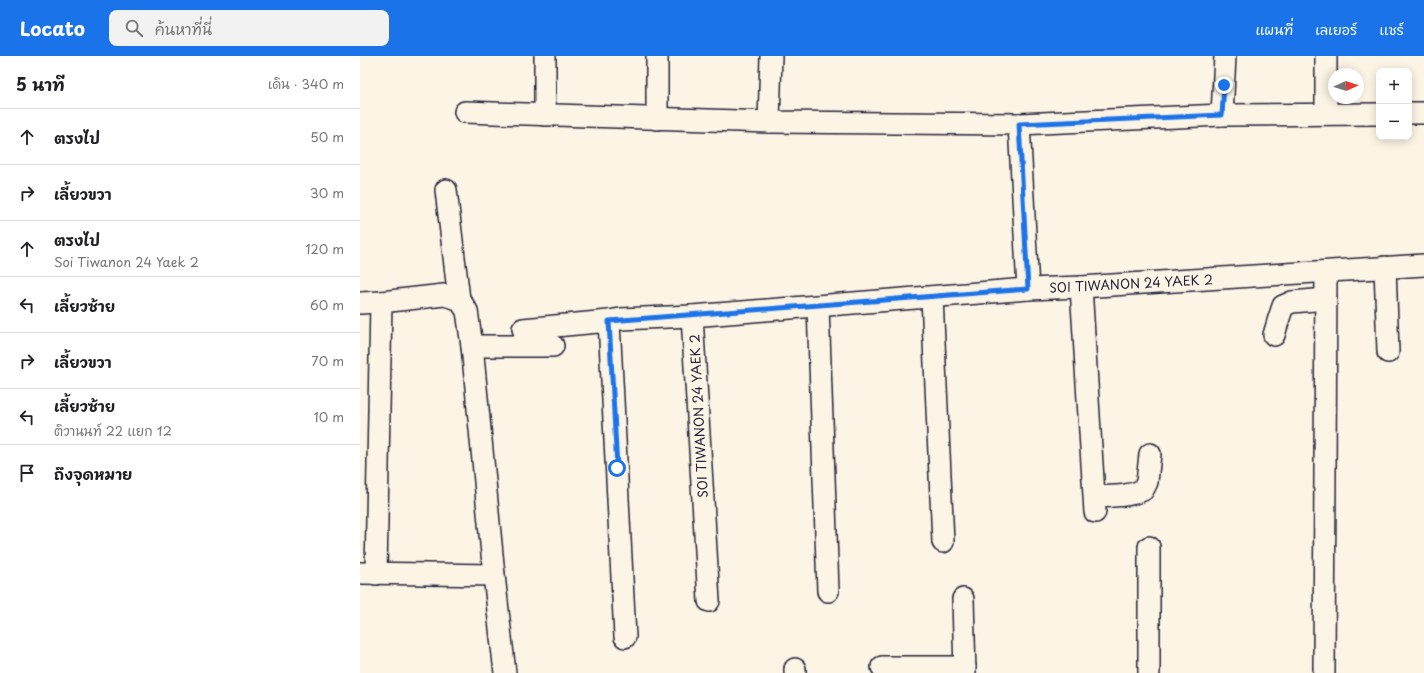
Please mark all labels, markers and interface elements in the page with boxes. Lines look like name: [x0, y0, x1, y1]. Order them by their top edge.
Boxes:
search box: [109, 10, 389, 46]
text: Locato: [20, 14, 85, 42]
icon: search: [123, 17, 145, 39]
text: ค้นหาที่นี่: [155, 17, 212, 40]
text: แผนที่: [1255, 19, 1293, 40]
text: เลเยอร์: [1315, 19, 1357, 40]
text: แชร์: [1379, 19, 1404, 40]
north arrow: [1328, 68, 1364, 104]
map controls: [1376, 68, 1412, 140]
button: +: [1376, 68, 1412, 104]
text: 5 นาที: [16, 71, 65, 97]
text: เดิน · 340 m: [268, 74, 344, 93]
route end: [1215, 76, 1233, 94]
button: −: [1376, 104, 1412, 140]
icon: ahead: [16, 126, 38, 148]
text: ตรงไป: [54, 126, 100, 149]
text: 50 m: [310, 127, 344, 146]
icon: right: [16, 182, 38, 204]
text: เลี้ยวขวา: [54, 182, 112, 205]
text: 30 m: [310, 183, 344, 202]
text: ตรงไป: [54, 228, 100, 251]
icon: ahead: [16, 238, 38, 260]
text: 120 m: [305, 239, 344, 258]
text: Soi Tiwanon 24 Yaek 2: [54, 252, 199, 271]
street label: SOI TIWANON 24 YAEK 2: [1049, 269, 1213, 297]
icon: left: [16, 294, 38, 316]
text: เลี้ยวซ้าย: [54, 294, 115, 317]
text: 60 m: [310, 295, 344, 314]
street label: SOI TIWANON 24 YAEK 2: [684, 334, 712, 498]
icon: right: [16, 350, 38, 372]
text: เลี้ยวขวา: [54, 350, 112, 373]
text: 70 m: [311, 351, 344, 370]
text: เลี้ยวซ้าย: [54, 394, 115, 417]
icon: left: [16, 406, 38, 428]
text: 10 m: [314, 407, 344, 426]
text: ติวานนท์ 22 แยก 12: [54, 421, 172, 440]
route start: [608, 459, 626, 477]
icon: arrive: [16, 462, 38, 484]
text: ถึงจุดหมาย: [54, 462, 132, 485]

